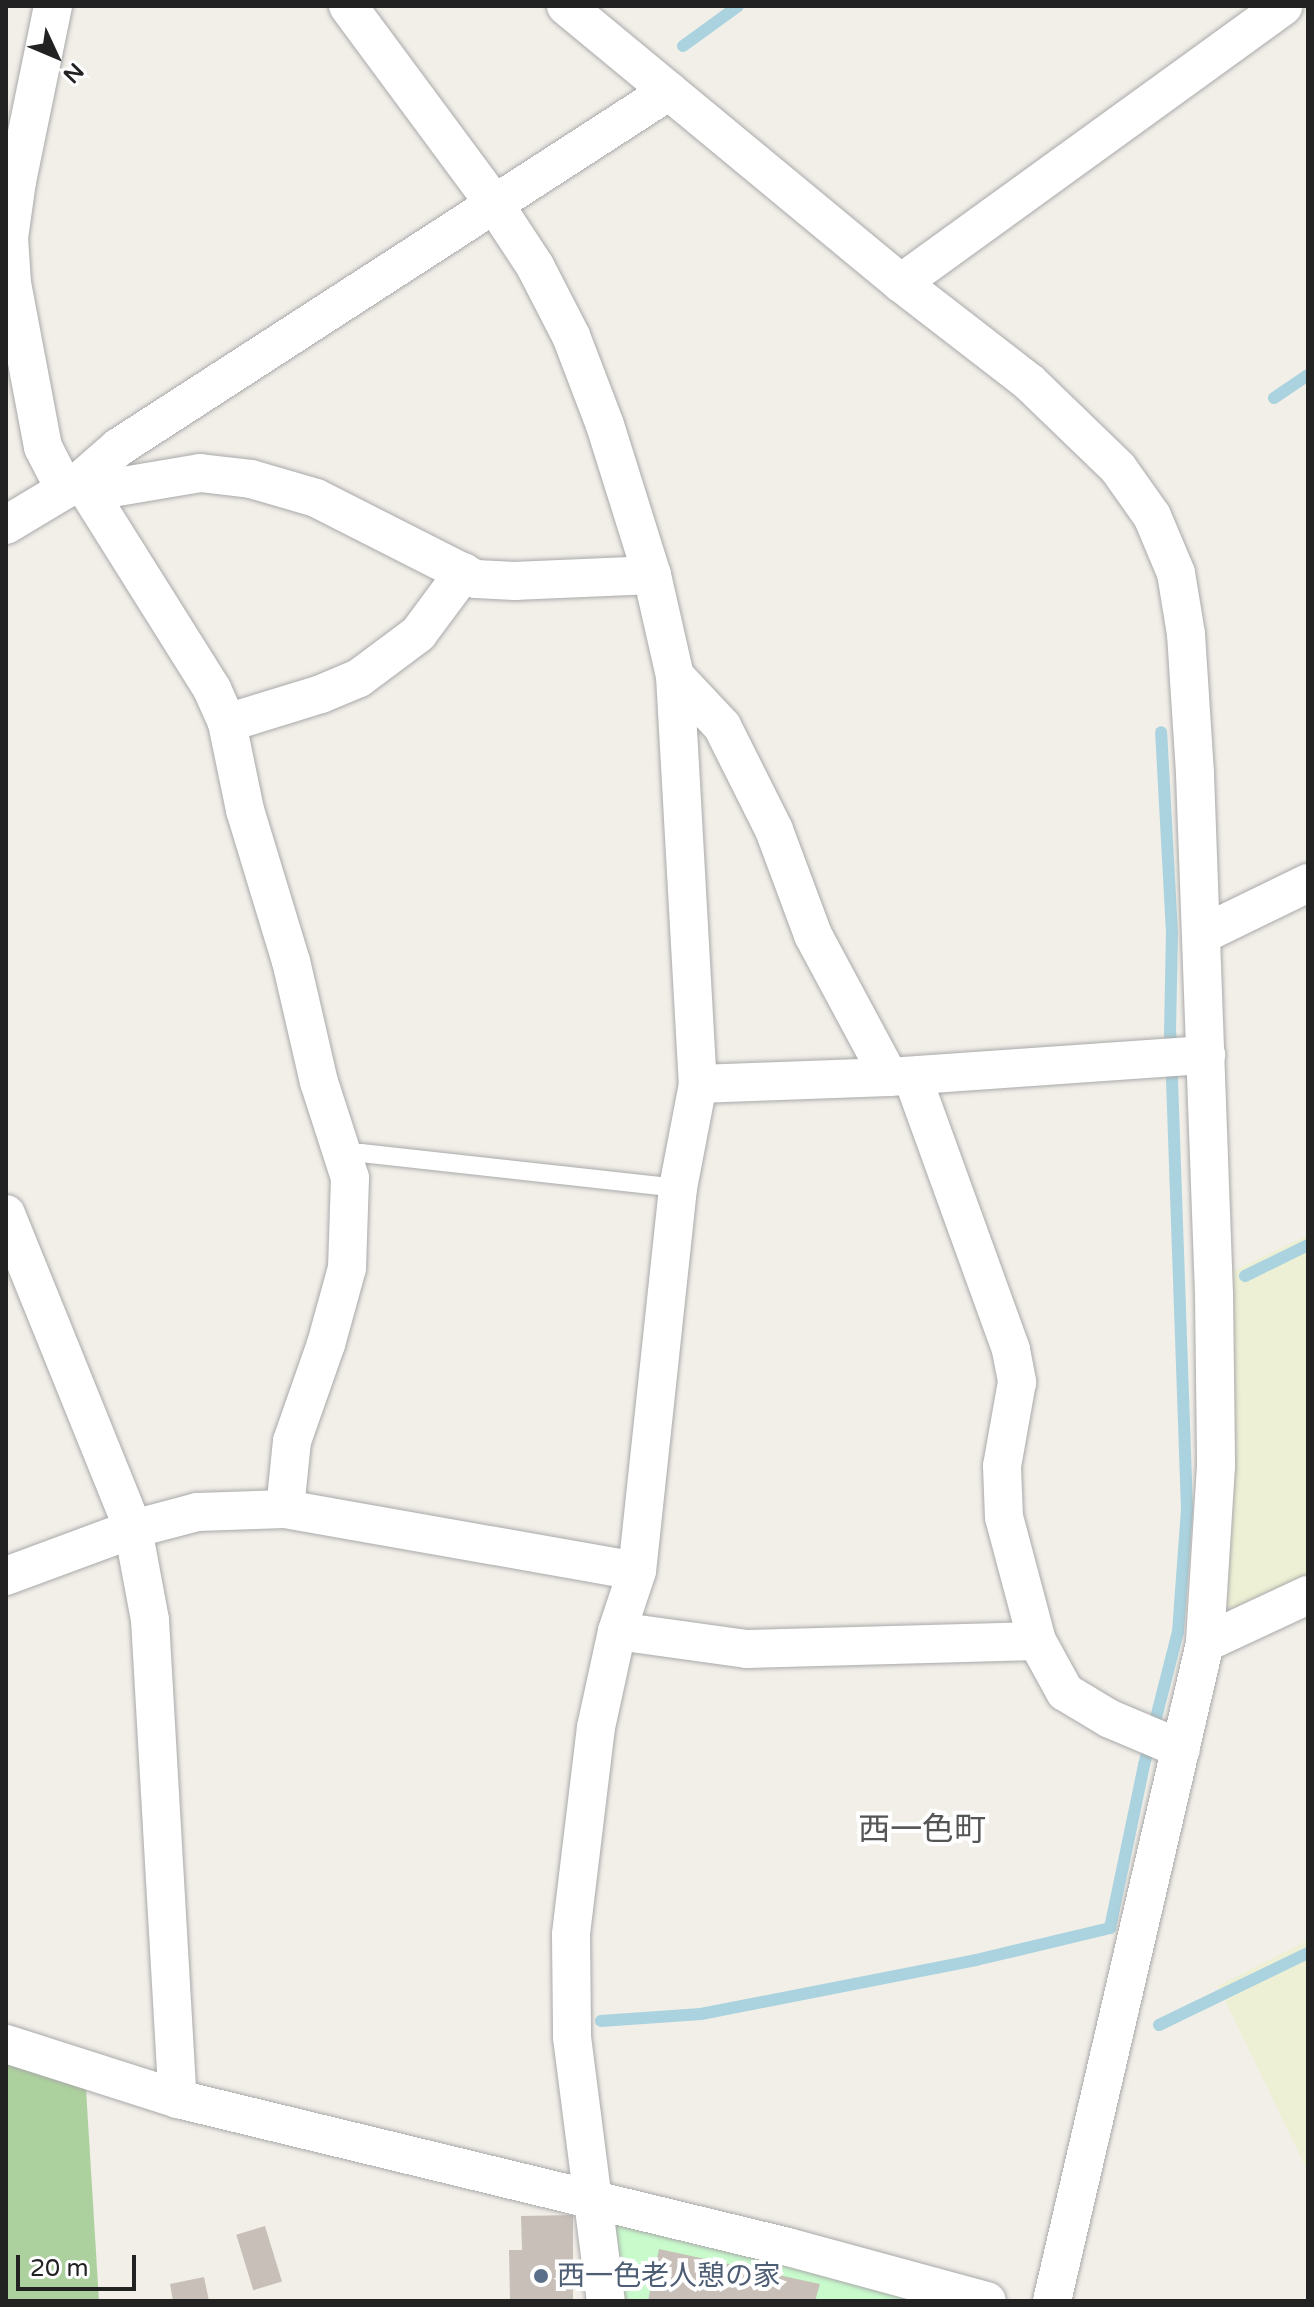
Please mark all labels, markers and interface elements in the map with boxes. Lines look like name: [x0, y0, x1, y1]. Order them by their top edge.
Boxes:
north arrow: [16, 16, 96, 96]
text: N: [58, 57, 89, 88]
district label: 西一色町: [858, 1811, 986, 1849]
scale bar: [20, 2239, 140, 2289]
text: 20 m: [30, 2254, 88, 2283]
place label: 西一色老人憩の家: [557, 2259, 781, 2293]
marker: 西一色老人憩の家: [532, 2267, 550, 2285]

